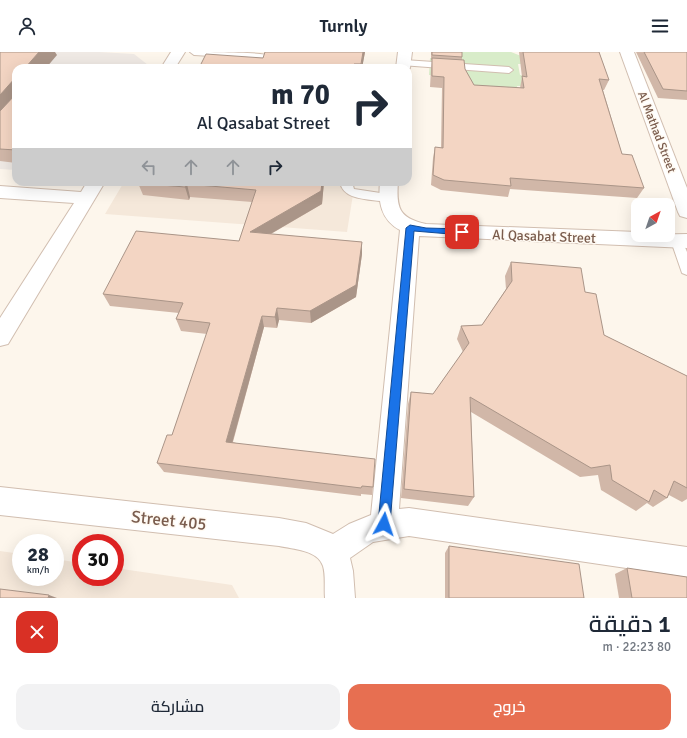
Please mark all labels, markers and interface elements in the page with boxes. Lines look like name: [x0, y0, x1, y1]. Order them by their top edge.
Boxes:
icon: person: [16, 15, 38, 37]
text: Turnly: [319, 15, 368, 37]
icon: menu: [649, 15, 671, 37]
text: 70 m: [271, 78, 330, 112]
icon: right: [344, 80, 396, 132]
street label: Al Mathad Street: [634, 89, 679, 175]
text: Al Qasabat Street: [197, 112, 330, 134]
icon: left: [138, 156, 160, 178]
icon: ahead: [180, 156, 202, 178]
icon: ahead: [222, 156, 244, 178]
icon: right: [264, 156, 286, 178]
north arrow: [631, 198, 675, 242]
map controls: [631, 198, 675, 242]
pin: [445, 215, 479, 249]
icon: arrive: [451, 221, 473, 243]
street label: Al Qasabat Street: [492, 226, 596, 247]
position arrow: [363, 503, 405, 545]
street label: Street 405: [130, 506, 208, 535]
speed limit sign: 30: [72, 534, 124, 586]
text: 28: [27, 542, 49, 567]
text: km/h: [27, 564, 49, 576]
text: 1 دقيقة: [589, 609, 671, 639]
button: close: [16, 611, 58, 653]
text: 80 m · 22:23: [602, 639, 671, 655]
button: مشاركة: [16, 684, 340, 730]
button: خروج: [348, 684, 671, 730]

